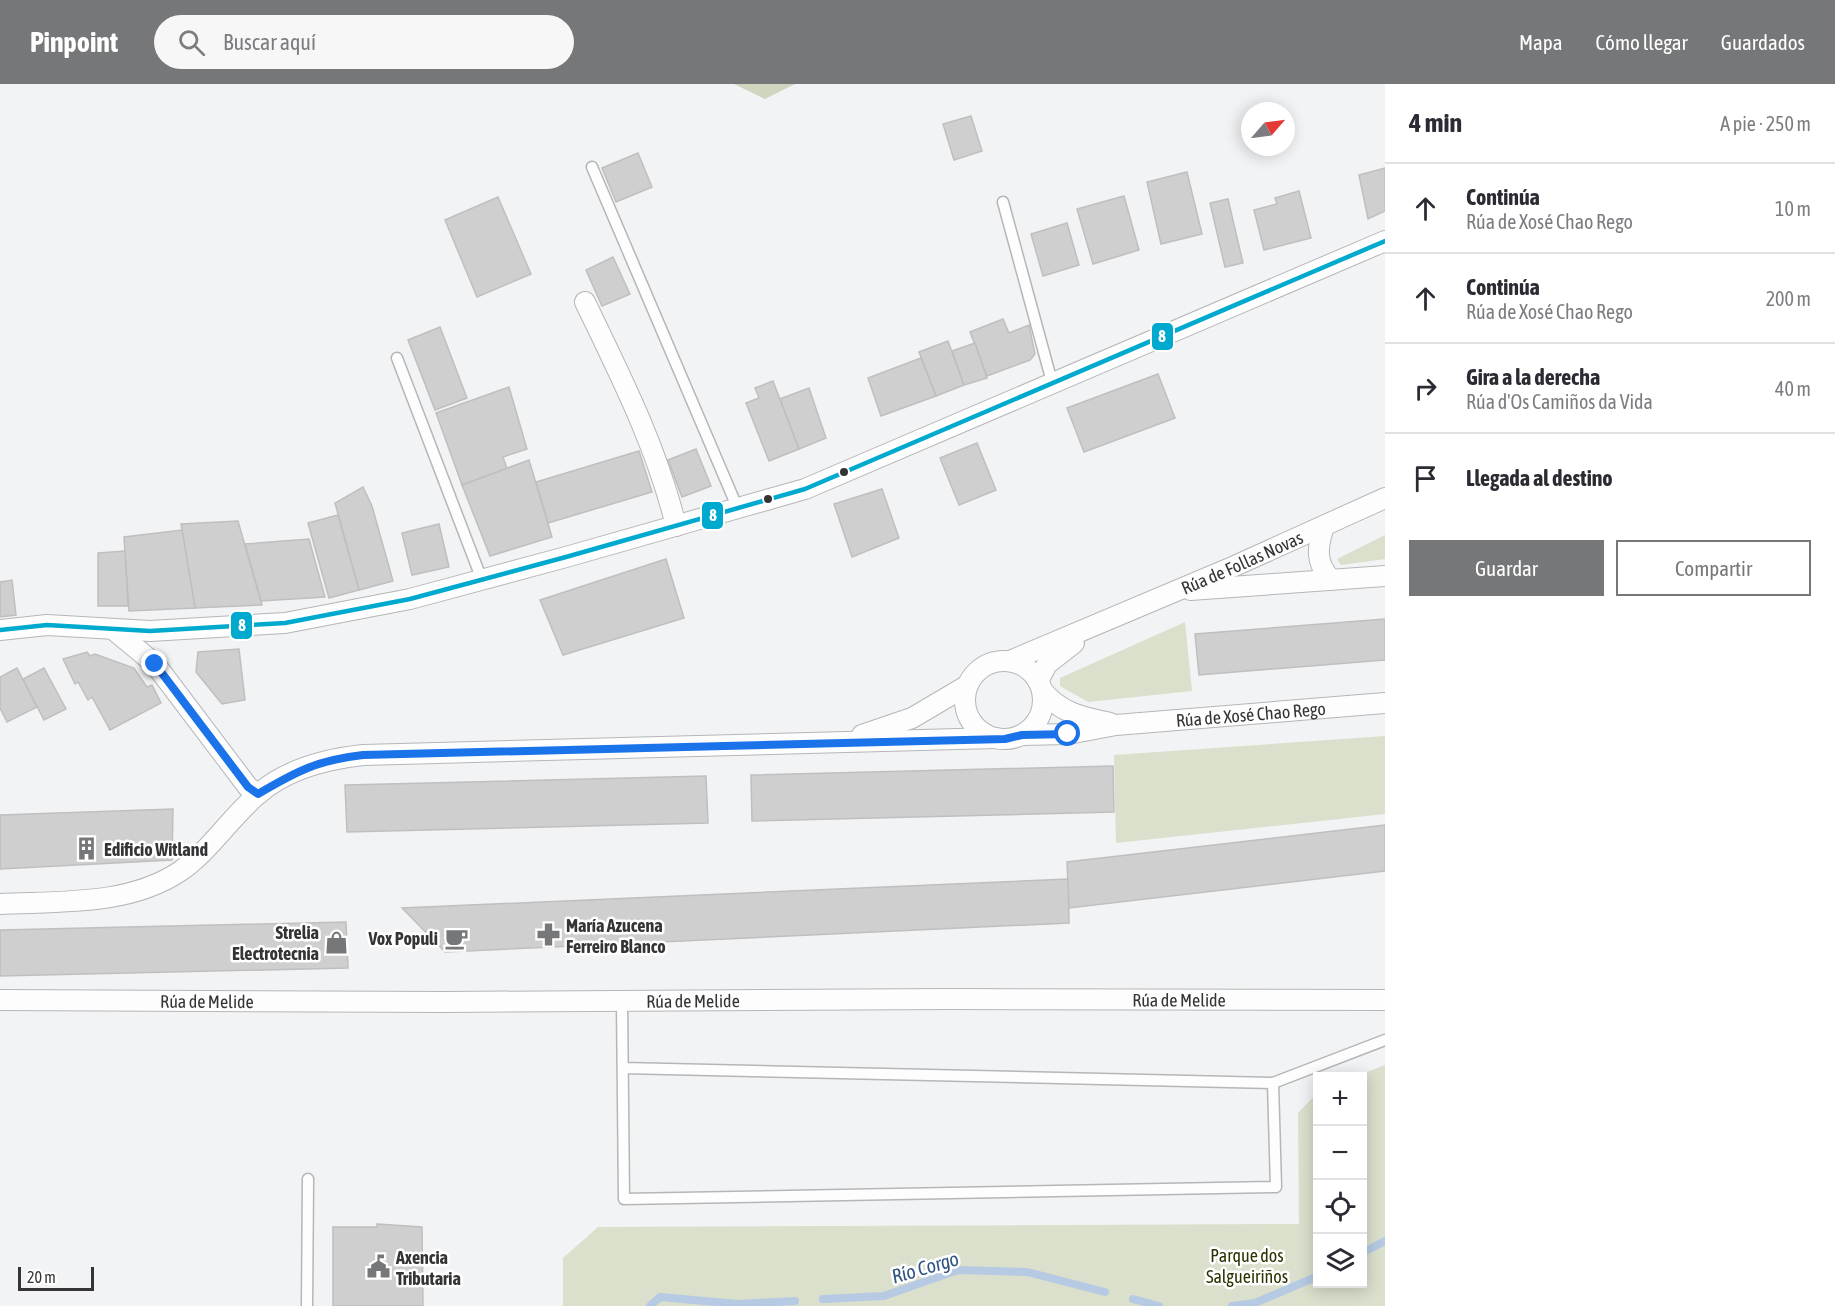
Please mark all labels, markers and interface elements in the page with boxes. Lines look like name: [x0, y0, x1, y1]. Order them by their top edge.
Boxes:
search box: [154, 15, 574, 69]
text: Pinpoint: [30, 26, 118, 58]
icon: search: [175, 26, 208, 59]
text: Buscar aquí: [223, 29, 316, 55]
text: Mapa: [1519, 30, 1563, 54]
text: Cómo llegar: [1596, 30, 1688, 54]
text: Guardados: [1721, 30, 1805, 54]
north arrow: [1241, 102, 1295, 156]
text: 4 min: [1409, 108, 1462, 138]
text: A pie · 250 m: [1720, 112, 1811, 135]
text: Continúa: [1466, 184, 1540, 210]
icon: ahead: [1409, 192, 1442, 225]
text: 10 m: [1775, 197, 1811, 220]
text: Rúa de Xosé Chao Rego: [1466, 210, 1633, 233]
text: Continúa: [1466, 274, 1540, 300]
icon: ahead: [1409, 282, 1442, 315]
text: 200 m: [1766, 287, 1811, 310]
text: Rúa de Xosé Chao Rego: [1466, 300, 1633, 323]
line badge: 8: [1151, 322, 1174, 351]
text: 8: [1158, 327, 1166, 345]
text: Gira a la derecha: [1466, 364, 1600, 390]
icon: right: [1409, 372, 1442, 405]
text: 40 m: [1775, 377, 1811, 400]
text: Rúa d'Os Camiños da Vida: [1466, 390, 1653, 413]
icon: arrive: [1409, 462, 1442, 495]
text: Llegada al destino: [1466, 465, 1613, 491]
unlabelled marker: [838, 466, 850, 478]
unlabelled marker: [762, 493, 774, 505]
line badge: 8: [701, 501, 724, 530]
text: 8: [709, 506, 717, 524]
street label: Rúa de Follas Novas: [1178, 526, 1306, 598]
button: Guardar: [1409, 540, 1604, 596]
button: Compartir: [1616, 540, 1811, 596]
line badge: 8: [230, 611, 253, 640]
text: 8: [238, 616, 246, 634]
route end: [141, 650, 167, 676]
street label: Rúa de Xosé Chao Rego: [1175, 697, 1326, 731]
route start: [1054, 720, 1080, 746]
building icon: Edificio Witland: [73, 836, 99, 862]
place label: Edificio Witland: [104, 839, 208, 860]
place label: María Azucena Ferreiro Blanco: [566, 915, 666, 957]
place label: Strelia Electrotecnia: [232, 922, 319, 964]
pharmacy icon: María Azucena Ferreiro Blanco: [535, 922, 561, 948]
cafe icon: Vox Populi: [443, 925, 469, 951]
place label: Vox Populi: [367, 928, 438, 949]
shop icon: Strelia Electrotecnia: [324, 929, 350, 955]
street label: Rúa de Melide: [1132, 989, 1226, 1010]
street label: Rúa de Melide: [160, 990, 254, 1012]
street label: Rúa de Melide: [646, 990, 740, 1011]
map controls: [1313, 1072, 1367, 1288]
button: +: [1313, 1072, 1367, 1126]
button: −: [1313, 1126, 1367, 1180]
button: locate: [1313, 1180, 1367, 1234]
button: layers: [1313, 1234, 1367, 1288]
park label: Parque dos Salgueiriños: [1206, 1245, 1288, 1287]
water label: Río Corgo: [889, 1246, 961, 1288]
place label: Axencia Tributaria: [395, 1247, 461, 1289]
public building icon: Axencia Tributaria: [365, 1254, 391, 1280]
scale bar: [18, 1264, 94, 1292]
text: 20 m: [27, 1268, 56, 1286]

